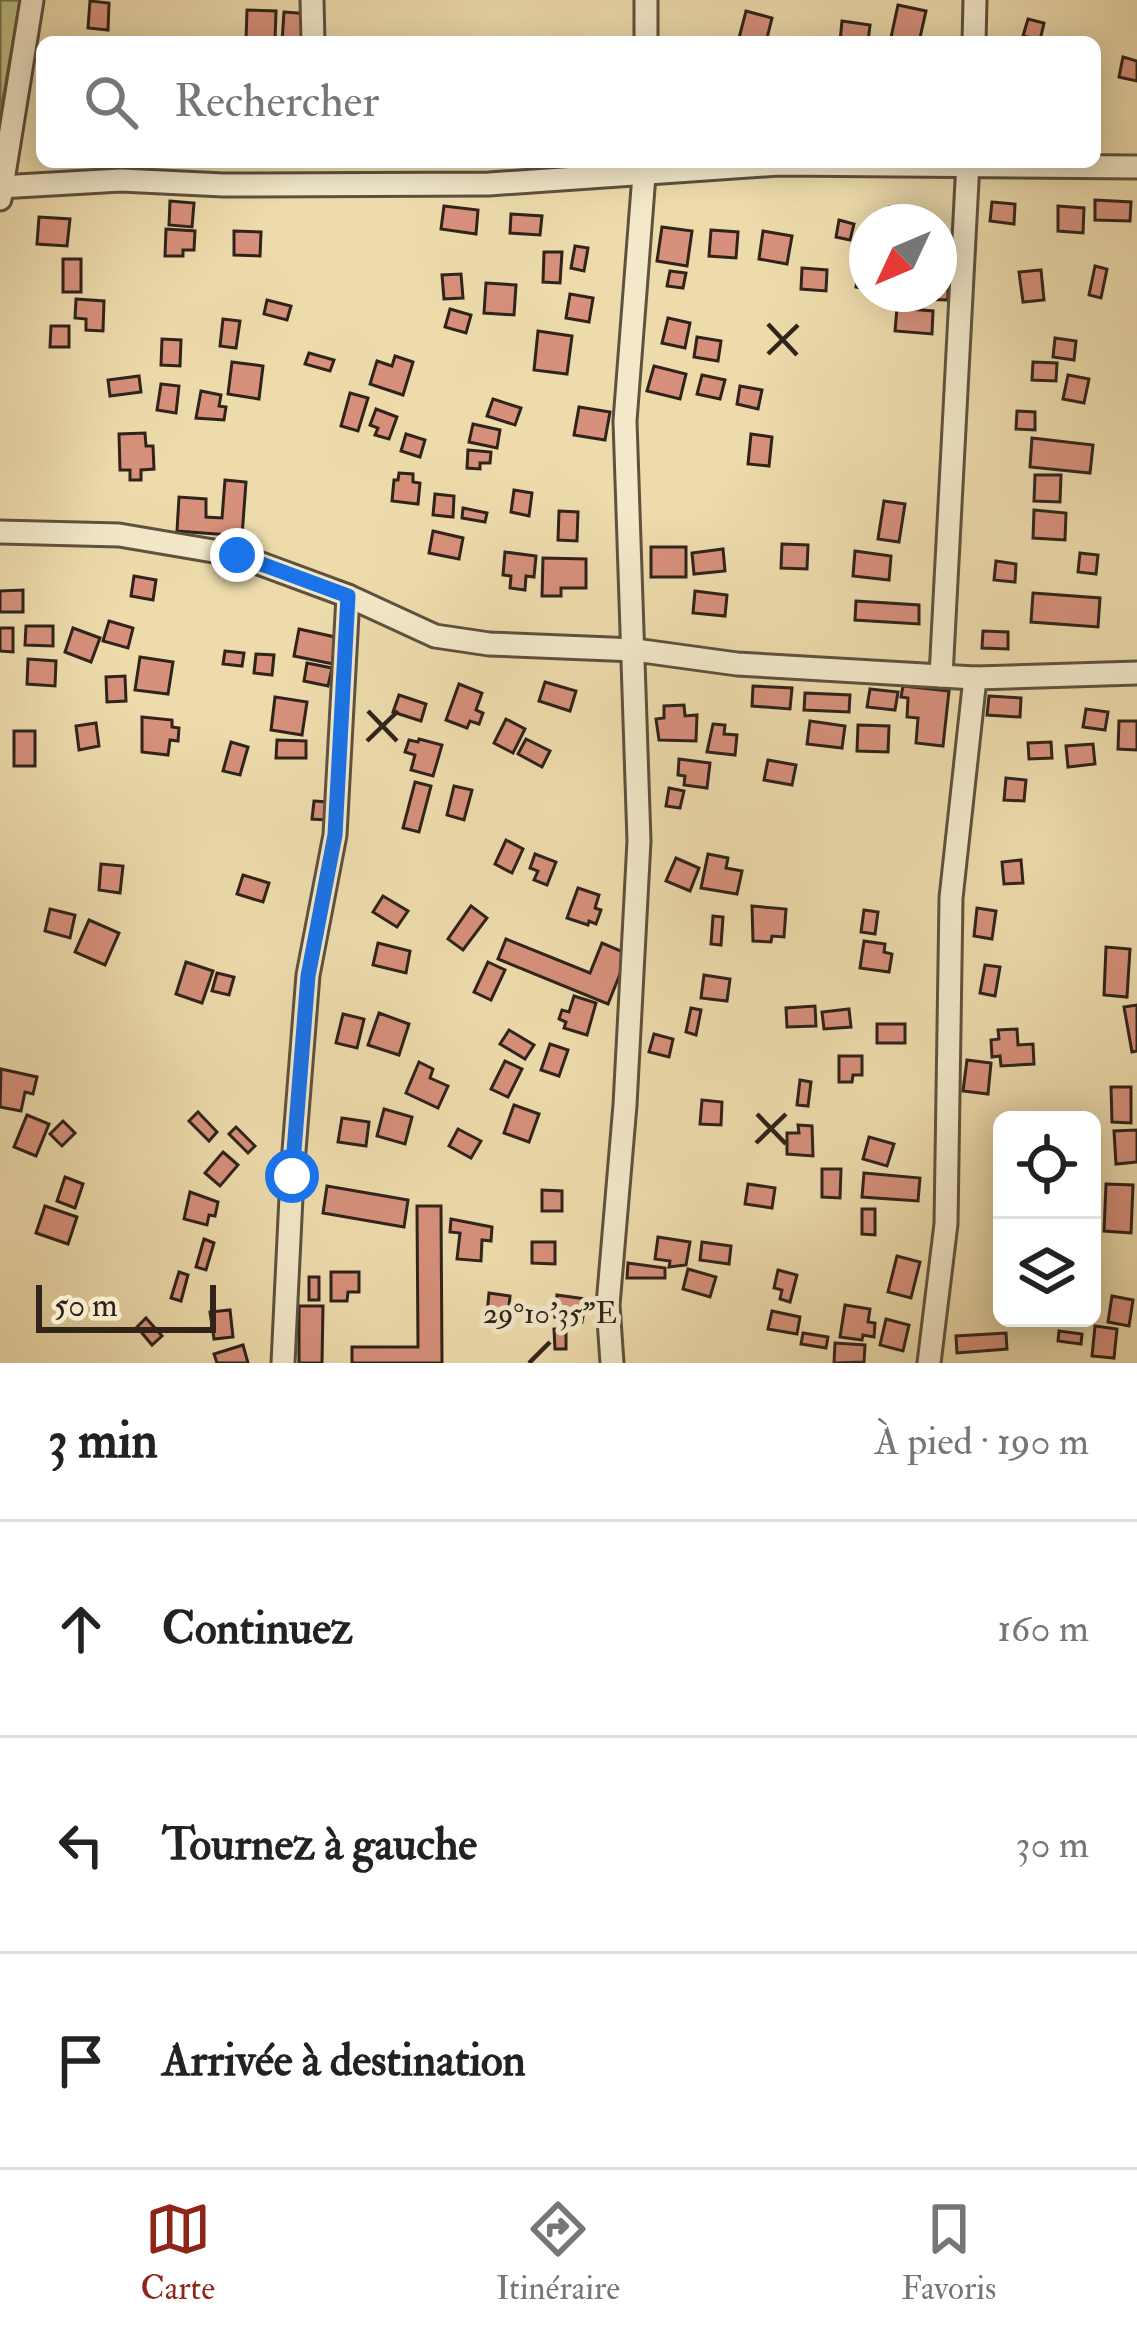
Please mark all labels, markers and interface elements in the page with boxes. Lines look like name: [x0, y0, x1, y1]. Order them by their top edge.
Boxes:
search box: [36, 36, 1101, 168]
icon: search: [78, 69, 144, 135]
text: Rechercher: [174, 74, 379, 130]
north arrow: [849, 204, 957, 312]
route end: [210, 528, 264, 582]
map controls: [993, 1111, 1101, 1327]
button: locate: [993, 1111, 1101, 1219]
route start: [265, 1149, 319, 1203]
button: layers: [993, 1219, 1101, 1327]
scale bar: [36, 1279, 216, 1332]
text: 50 m: [54, 1285, 118, 1326]
text: 29°10'35"E: [483, 1295, 617, 1332]
text: 3 min: [48, 1409, 158, 1473]
text: À pied · 190 m: [875, 1417, 1089, 1466]
icon: ahead: [48, 1596, 114, 1662]
text: Continuez: [162, 1601, 353, 1657]
text: 160 m: [997, 1604, 1089, 1653]
icon: left: [48, 1812, 114, 1878]
text: Tournez à gauche: [162, 1817, 477, 1873]
text: 30 m: [1016, 1820, 1089, 1869]
icon: arrive: [48, 2028, 114, 2094]
text: Arrivée à destination: [162, 2033, 526, 2089]
tab: Carte: [141, 2196, 215, 2309]
tab: Itinéraire: [496, 2196, 620, 2309]
tab: Favoris: [901, 2196, 996, 2309]

